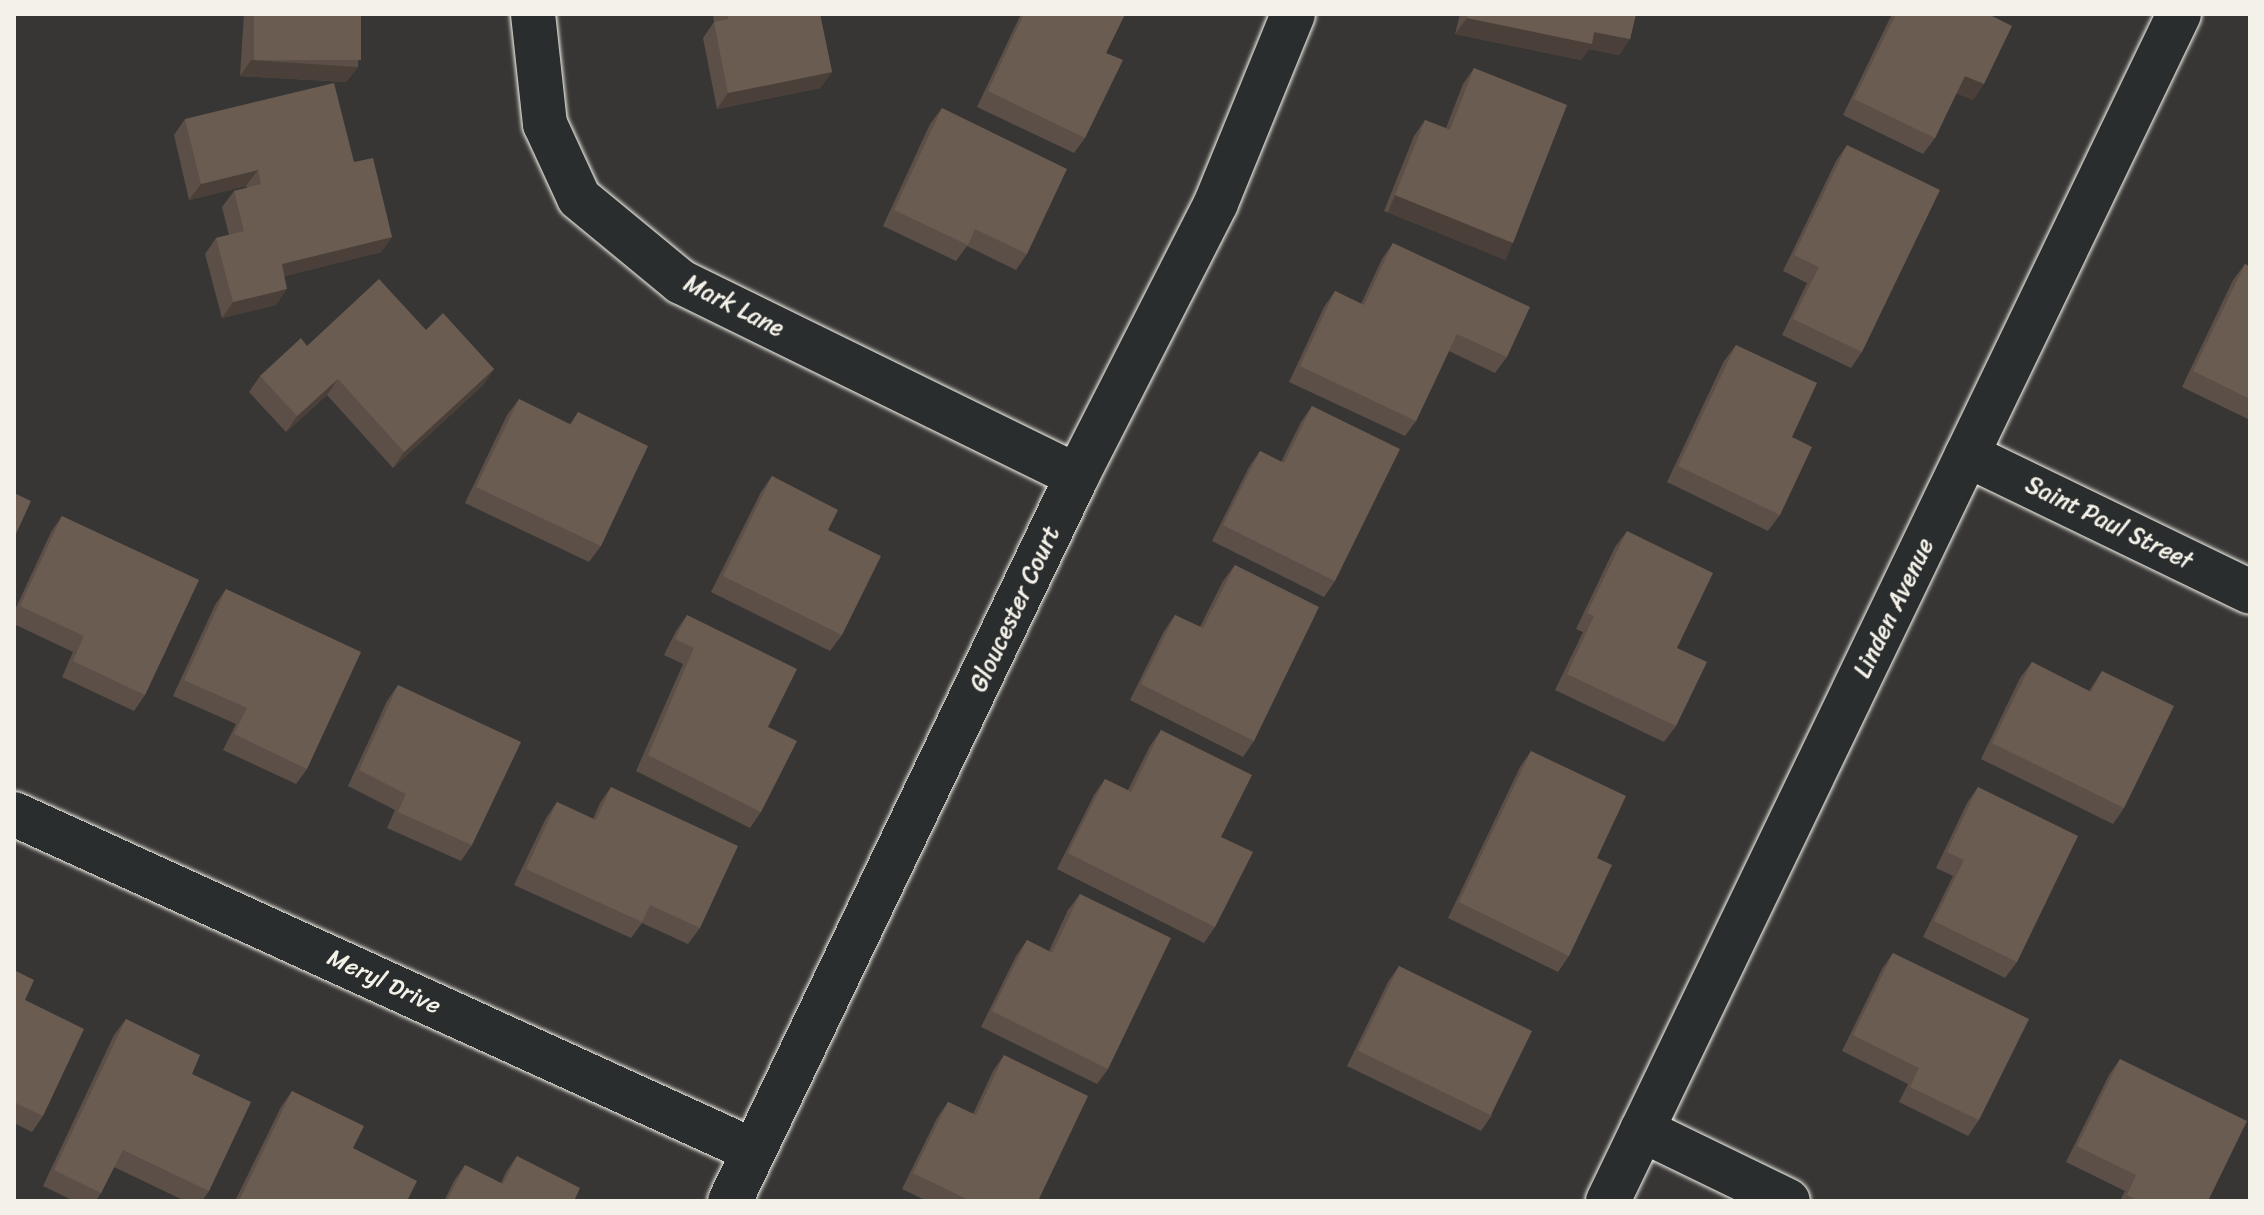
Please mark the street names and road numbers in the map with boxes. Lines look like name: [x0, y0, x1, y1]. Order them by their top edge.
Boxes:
street label: Mark Lane: [679, 268, 789, 344]
street label: Saint Paul Street: [2019, 469, 2199, 577]
street label: Gloucester Court: [964, 522, 1066, 696]
street label: Linden Avenue: [1848, 534, 1940, 682]
street label: Meryl Drive: [323, 943, 445, 1021]

